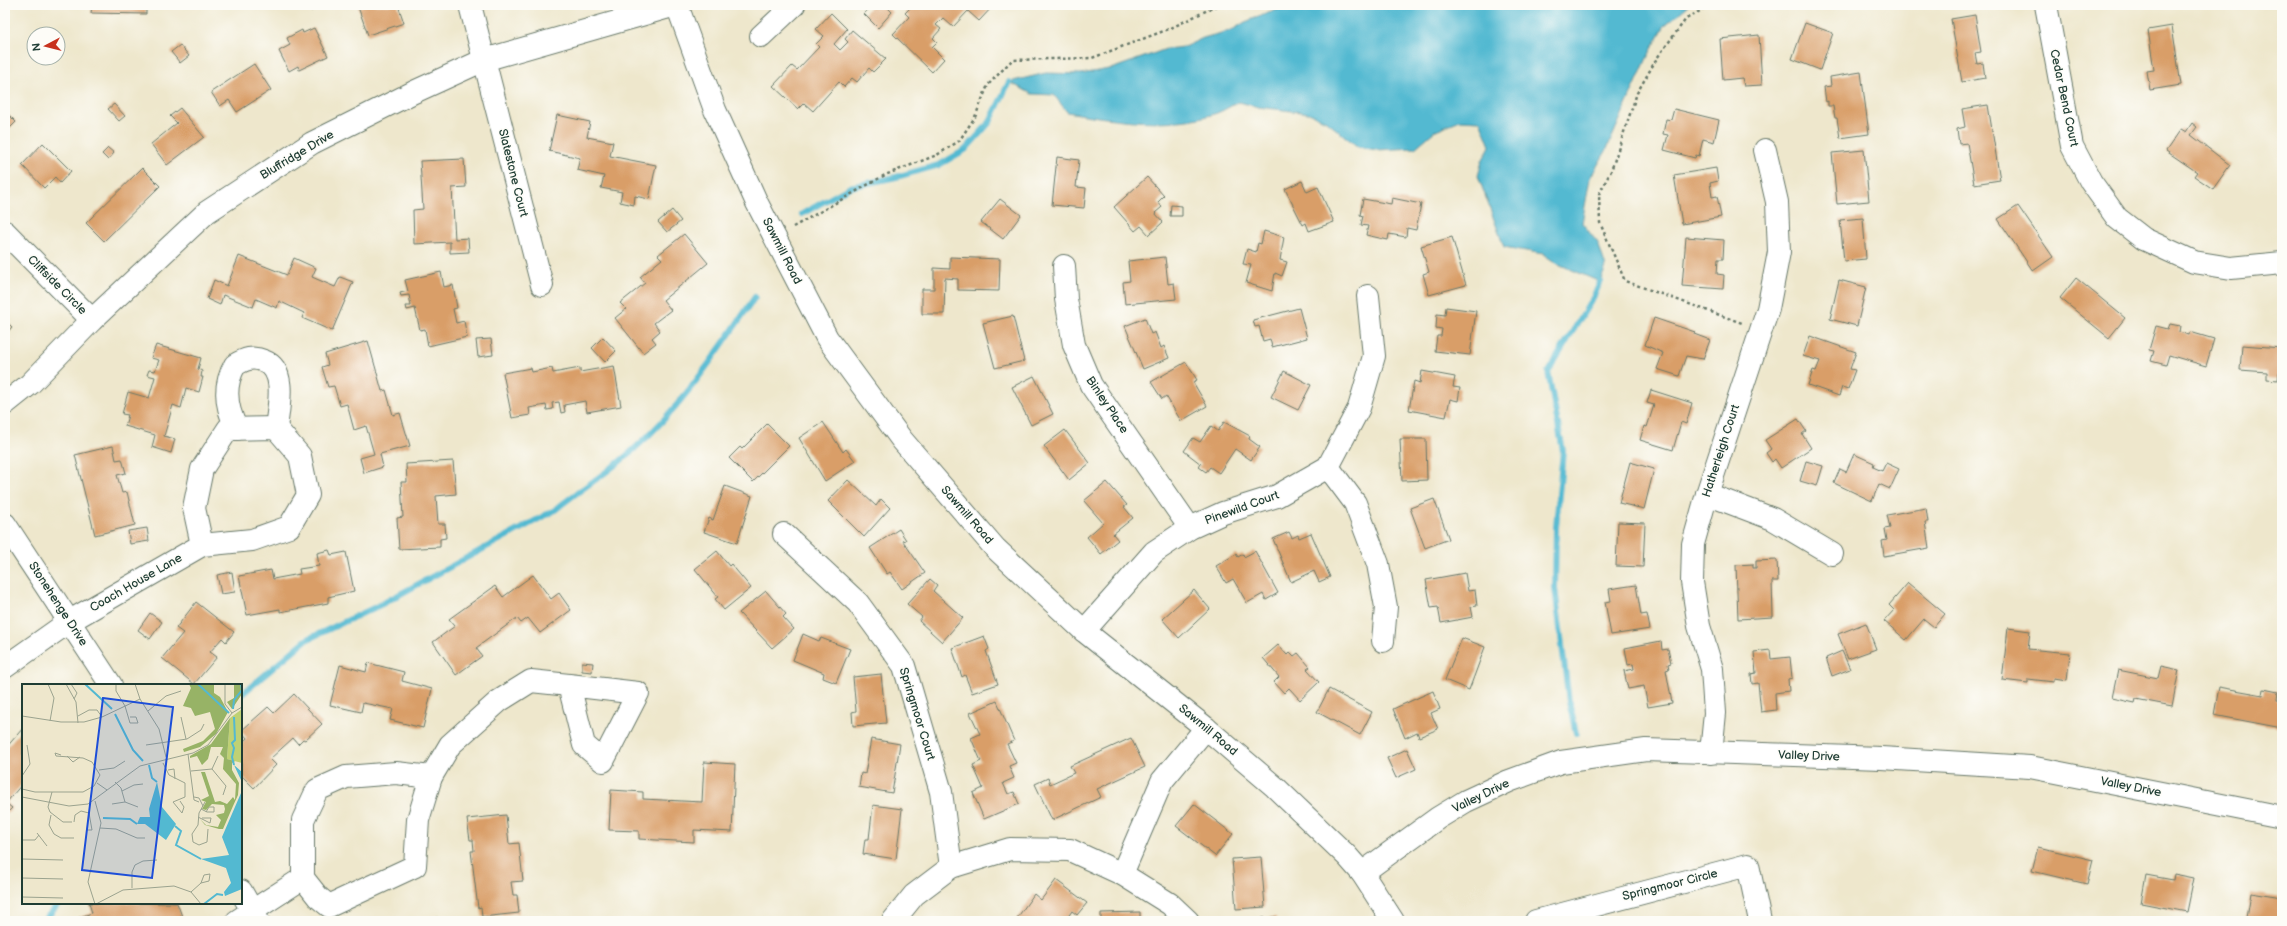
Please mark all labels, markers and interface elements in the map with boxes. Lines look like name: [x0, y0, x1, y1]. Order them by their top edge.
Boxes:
north arrow: [26, 26, 66, 66]
text: N: [30, 42, 44, 52]
street label: Cedar Bend Court: [2046, 48, 2082, 148]
street label: Bluffridge Drive: [257, 127, 337, 183]
street label: Slatestone Court: [495, 127, 531, 219]
street label: Sawmill Road: [759, 215, 805, 287]
street label: Cliffside Circle: [24, 252, 90, 318]
street label: Binley Place: [1082, 374, 1132, 436]
street label: Hatherleigh Court: [1699, 402, 1743, 499]
street label: Sawmill Road: [938, 483, 997, 547]
street label: Pinewild Court: [1203, 488, 1281, 528]
street label: Coach House Lane: [87, 550, 185, 616]
street label: Stonehenge Drive: [25, 559, 91, 649]
street label: Springmoor Court: [896, 666, 938, 763]
inset map: [22, 684, 242, 904]
street label: Sawmill Road: [1175, 701, 1241, 759]
street label: Valley Drive: [1778, 747, 1840, 765]
street label: Valley Drive: [2099, 774, 2163, 800]
street label: Valley Drive: [1450, 776, 1512, 816]
street label: Springmoor Circle: [1621, 866, 1719, 904]

